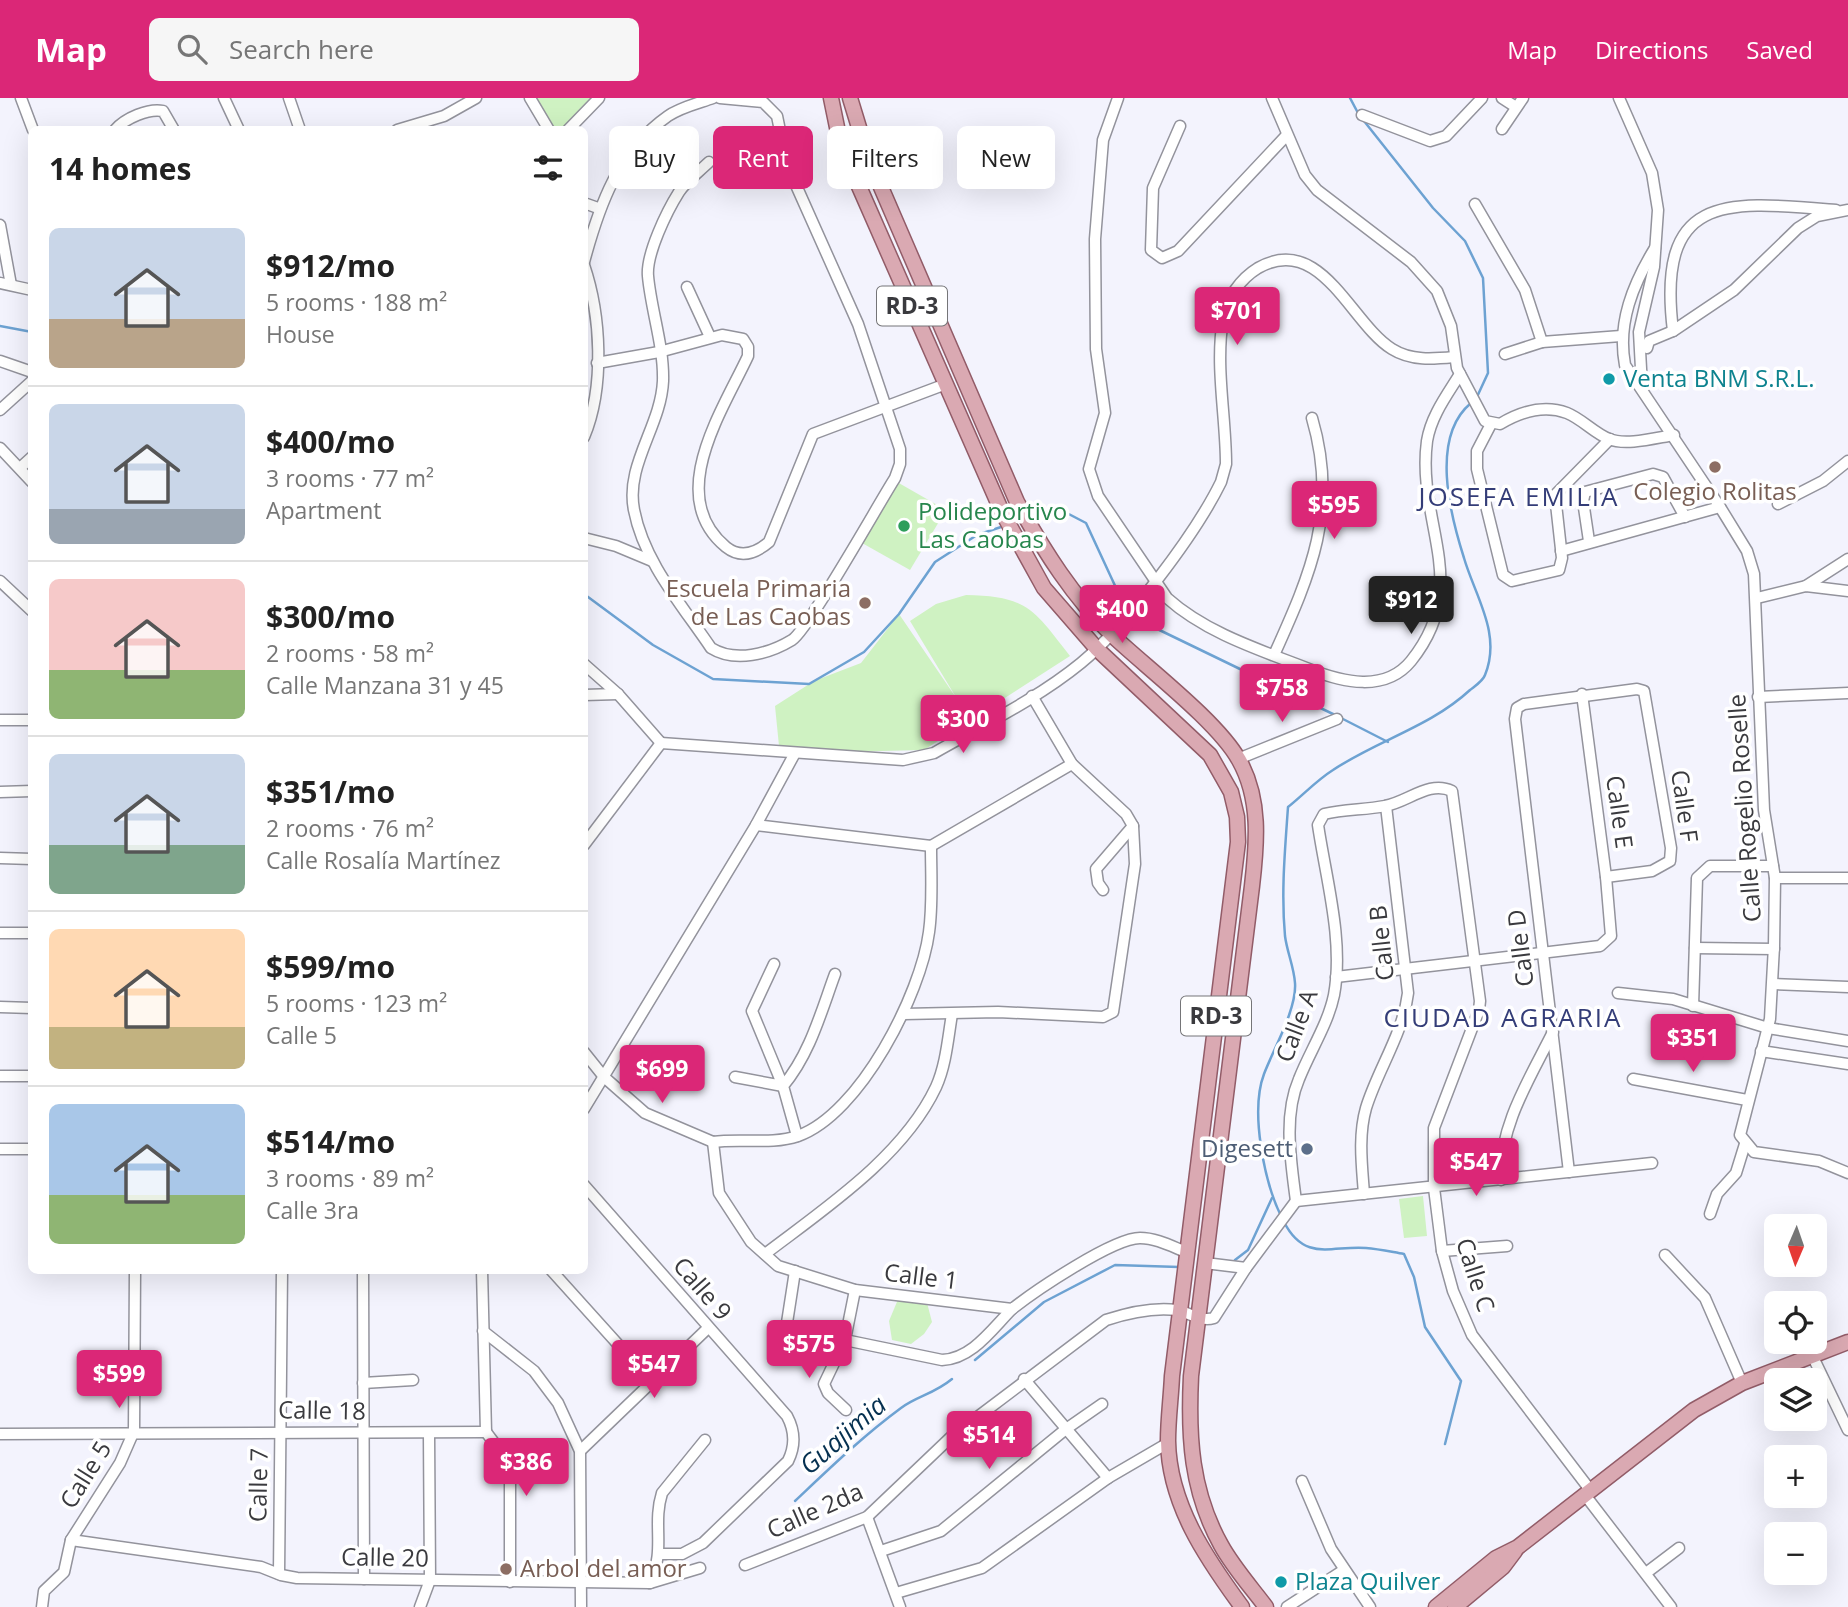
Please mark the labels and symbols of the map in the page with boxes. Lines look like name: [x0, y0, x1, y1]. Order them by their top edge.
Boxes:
road number: RD-3: [877, 286, 947, 326]
pin: $701: [1196, 288, 1278, 347]
place label: Venta BNM S.R.L.: [1623, 361, 1814, 394]
marker: Venta BNM S.R.L.: [1601, 371, 1617, 387]
marker: Colegio Rolitas: [1707, 459, 1723, 475]
place label: Colegio Rolitas: [1633, 474, 1797, 507]
district label: JOSEFA EMILIA: [1416, 478, 1619, 514]
pin: $595: [1293, 482, 1375, 541]
place label: Polideportivo Las Caobas: [918, 494, 1067, 555]
marker: Polideportivo Las Caobas: [896, 518, 912, 534]
place label: Escuela Primaria de Las Caobas: [666, 571, 851, 632]
pin: $912: [1370, 576, 1452, 636]
pin: $400: [1081, 586, 1163, 645]
marker: Escuela Primaria de Las Caobas: [857, 595, 873, 611]
pin: $758: [1241, 664, 1323, 724]
street label: Calle Rogelio Roselle: [1719, 693, 1768, 923]
pin: $300: [922, 696, 1004, 755]
street label: Calle F: [1664, 768, 1707, 844]
street label: Calle E: [1599, 773, 1642, 851]
street label: Calle B: [1360, 904, 1401, 983]
street label: Calle D: [1498, 908, 1541, 989]
street label: Calle A: [1267, 984, 1325, 1067]
road number: RD-3: [1181, 996, 1251, 1035]
district label: CIUDAD AGRARIA: [1383, 999, 1623, 1035]
pin: $351: [1652, 1014, 1734, 1074]
pin: $699: [621, 1046, 703, 1105]
place label: Digesett: [1201, 1131, 1293, 1164]
pin: $547: [1435, 1138, 1517, 1198]
marker: Digesett: [1299, 1141, 1315, 1157]
north arrow: [1764, 1214, 1827, 1278]
street label: Calle C: [1449, 1234, 1504, 1315]
street label: Calle 9: [666, 1249, 740, 1327]
street label: Calle 1: [882, 1255, 960, 1296]
pin: $575: [768, 1320, 850, 1380]
pin: $547: [613, 1340, 695, 1400]
pin: $599: [78, 1350, 160, 1410]
water label: Guajimia: [791, 1386, 894, 1482]
street label: Calle 18: [278, 1392, 366, 1427]
pin: $514: [948, 1412, 1030, 1471]
street label: Calle 5: [51, 1434, 118, 1514]
pin: $386: [485, 1438, 567, 1498]
street label: Calle 7: [240, 1448, 275, 1522]
street label: Calle 2da: [761, 1474, 868, 1545]
street label: Calle 20: [341, 1539, 429, 1574]
place label: Arbol del amor: [520, 1551, 687, 1584]
marker: Arbol del amor: [498, 1561, 514, 1577]
place label: Plaza Quilver: [1295, 1564, 1441, 1597]
marker: Plaza Quilver: [1273, 1574, 1289, 1590]

